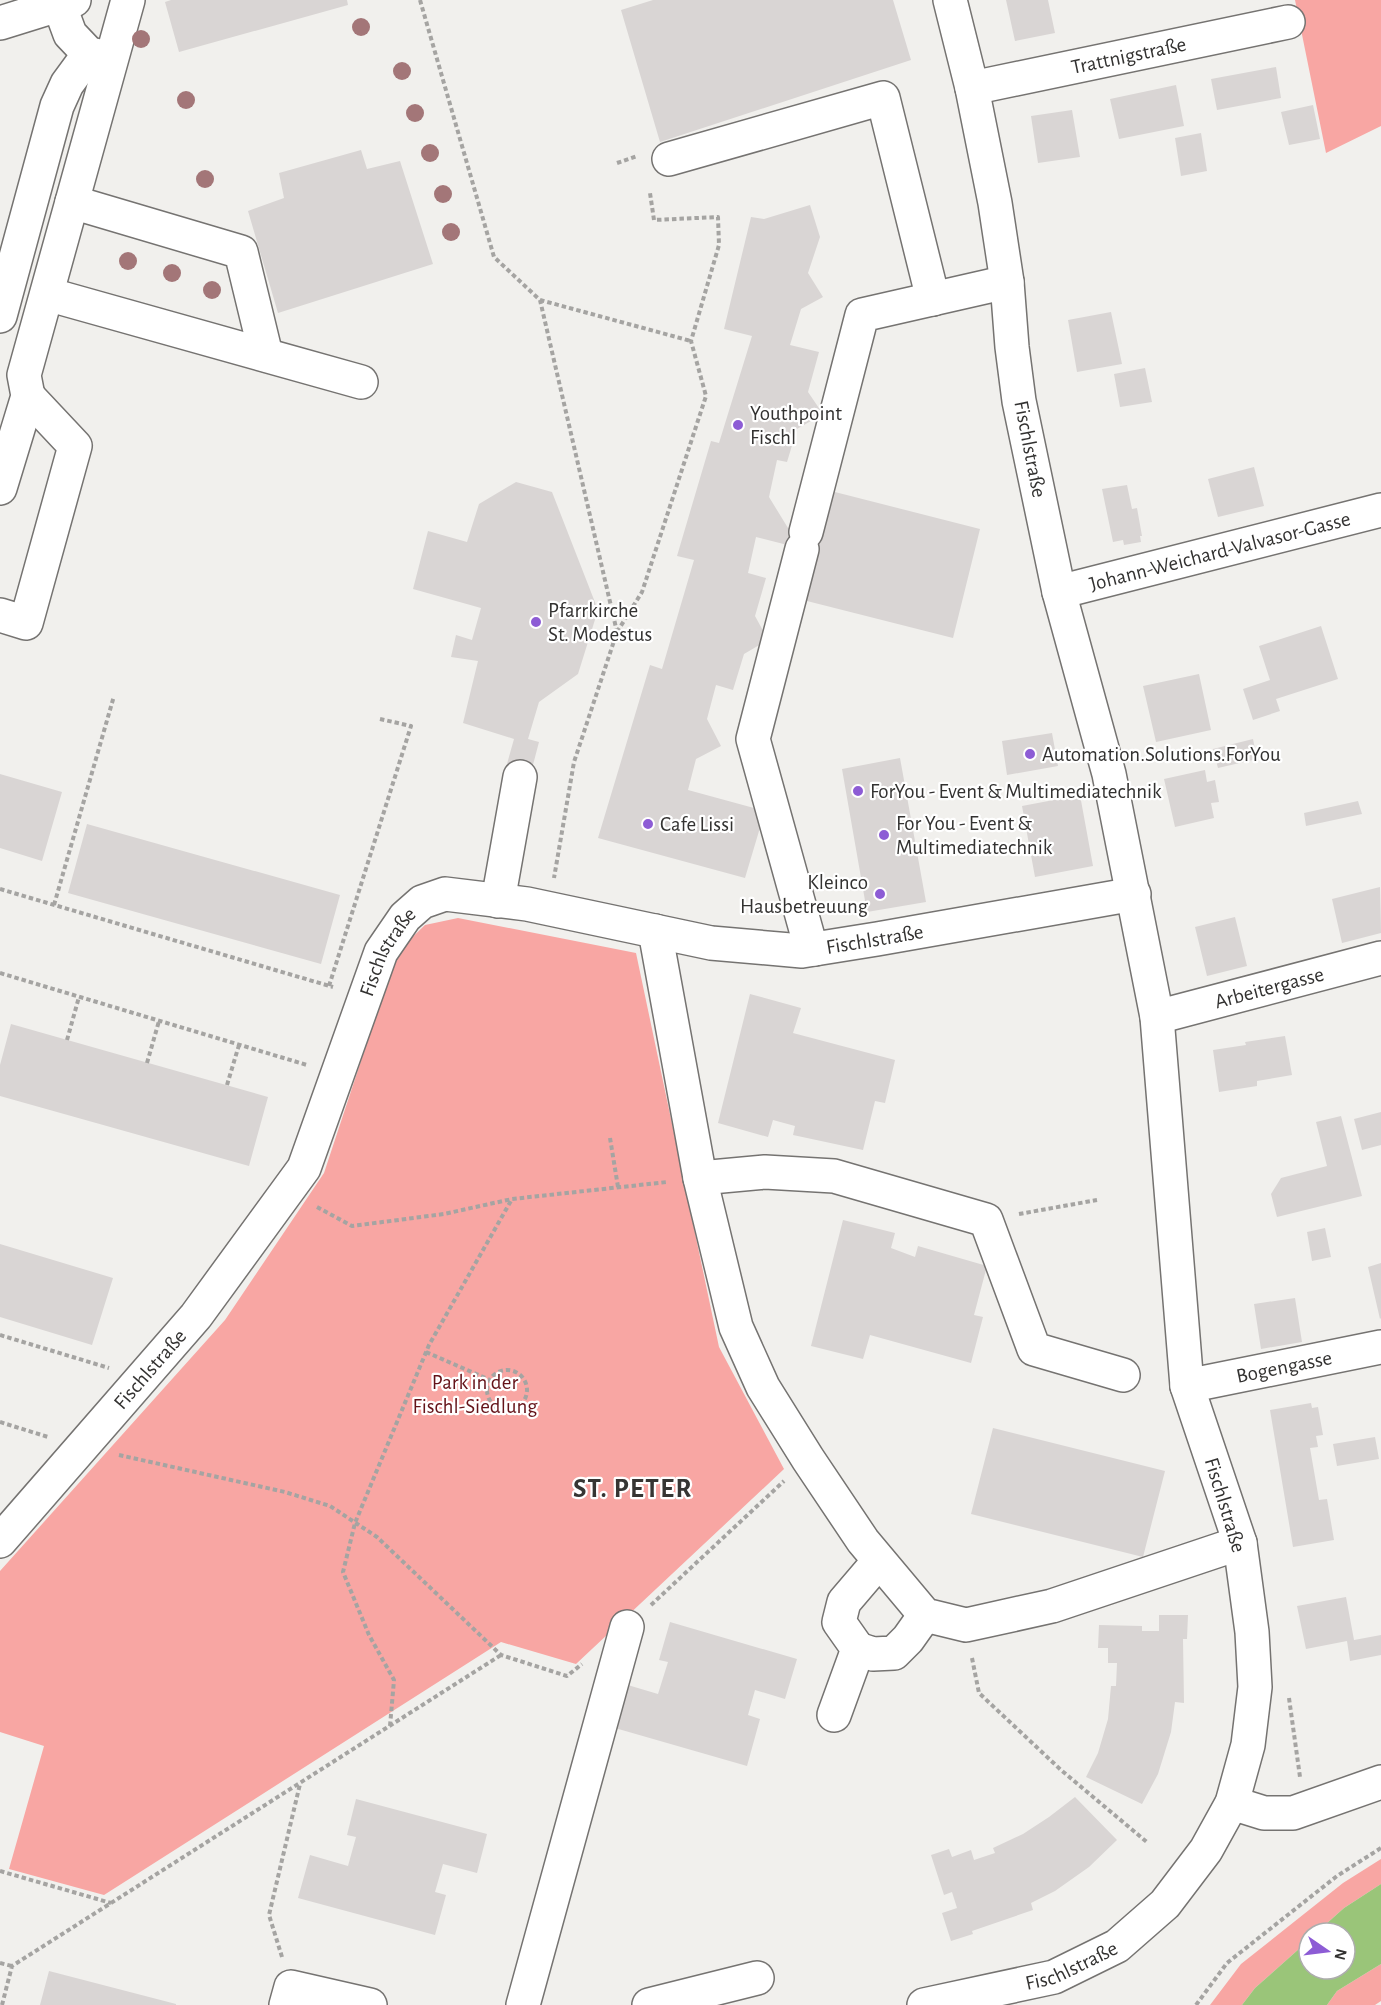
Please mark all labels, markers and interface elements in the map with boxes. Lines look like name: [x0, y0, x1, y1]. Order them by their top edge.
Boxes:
street label: Trattnigstraße: [1069, 33, 1188, 78]
street label: Fischlstraße: [1010, 399, 1050, 499]
place label: Youthpoint Fischl: [750, 403, 842, 448]
marker: Youthpoint Fischl: [731, 418, 745, 432]
street label: Johann-Weichard-Valvasor-Gasse: [1087, 508, 1352, 594]
place label: Pfarrkirche St. Modestus: [548, 600, 652, 645]
marker: Pfarrkirche St. Modestus: [529, 615, 543, 629]
place label: Automation.Solutions.ForYou: [1042, 744, 1281, 765]
marker: Automation.Solutions.ForYou: [1023, 747, 1037, 761]
place label: ForYou - Event & Multimediatechnik: [870, 781, 1162, 802]
marker: ForYou - Event & Multimediatechnik: [851, 784, 865, 798]
place label: For You - Event & Multimediatechnik: [896, 813, 1053, 858]
place label: Cafe Lissi: [660, 814, 734, 835]
marker: Cafe Lissi: [641, 817, 655, 831]
marker: For You - Event & Multimediatechnik: [877, 828, 891, 842]
place label: Kleinco Hausbetreuung: [740, 872, 869, 917]
marker: Kleinco Hausbetreuung: [873, 887, 887, 901]
street label: Fischlstraße: [356, 903, 419, 999]
street label: Fischlstraße: [824, 921, 925, 958]
street label: Arbeitergasse: [1212, 963, 1326, 1012]
street label: Fischlstraße: [110, 1325, 190, 1413]
street label: Bogengasse: [1234, 1347, 1334, 1386]
park label: Park in der Fischl-Siedlung: [413, 1372, 538, 1417]
street label: Fischlstraße: [1201, 1455, 1249, 1555]
district label: ST. PETER: [573, 1475, 693, 1502]
north arrow: [1297, 1921, 1357, 1981]
street label: Fischlstraße: [1023, 1937, 1121, 1993]
text: N: [1331, 1947, 1350, 1962]

